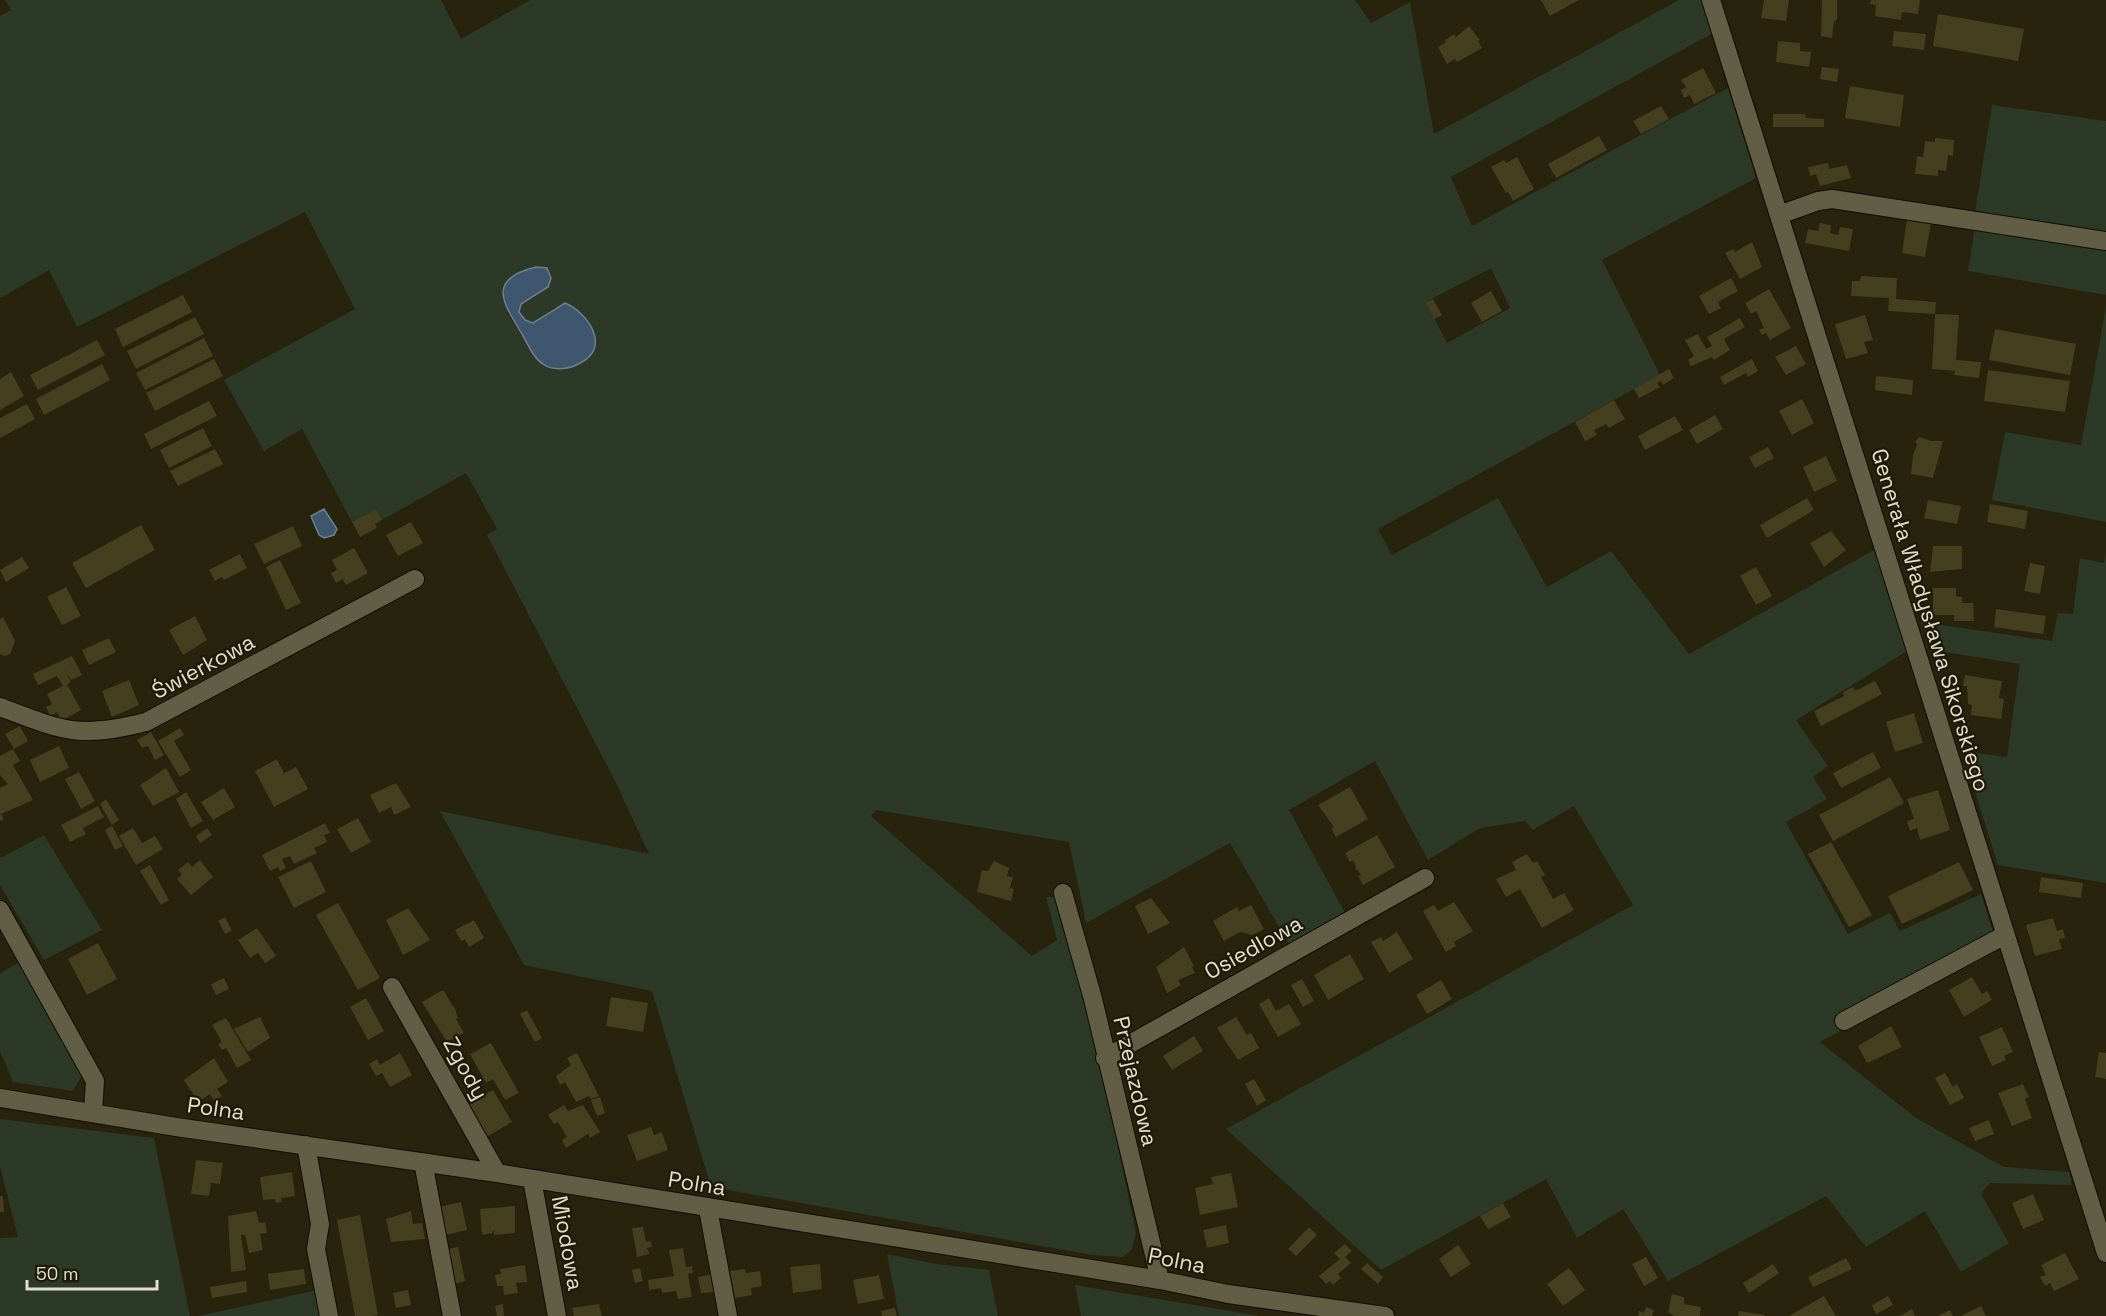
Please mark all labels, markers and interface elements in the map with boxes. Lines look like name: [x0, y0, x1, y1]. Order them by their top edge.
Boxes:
street label: Generała Władysława Sikorskiego: [1865, 445, 1997, 795]
street label: Świerkowa: [147, 627, 260, 705]
street label: Osiedlowa: [1199, 908, 1307, 985]
street label: Przejazdowa: [1107, 1013, 1165, 1149]
street label: Zgody: [437, 1032, 495, 1104]
street label: Polna: [185, 1090, 247, 1126]
street label: Polna: [666, 1165, 728, 1201]
street label: Miodowa: [546, 1193, 590, 1293]
street label: Polna: [1146, 1241, 1208, 1279]
scale bar: [27, 1253, 158, 1291]
text: 50 m: [36, 1262, 78, 1285]

